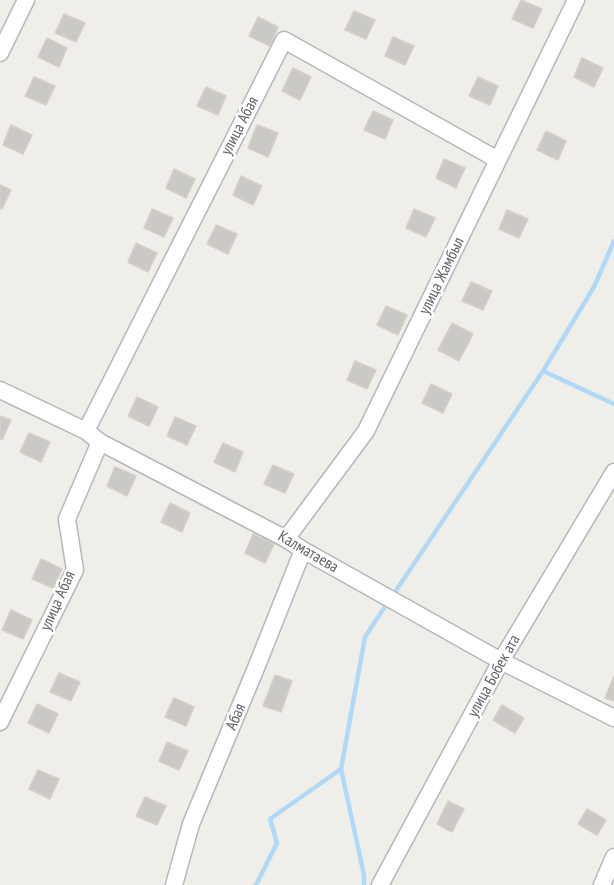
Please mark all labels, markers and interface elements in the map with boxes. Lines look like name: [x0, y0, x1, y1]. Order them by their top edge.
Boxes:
street label: улица Абая: [217, 93, 263, 159]
street label: улица Жамбыл: [415, 234, 469, 318]
street label: Калматаева: [274, 527, 342, 577]
street label: улица Абая: [36, 568, 80, 634]
street label: улица Бобек ата: [463, 631, 525, 721]
street label: Абая: [222, 701, 250, 733]

